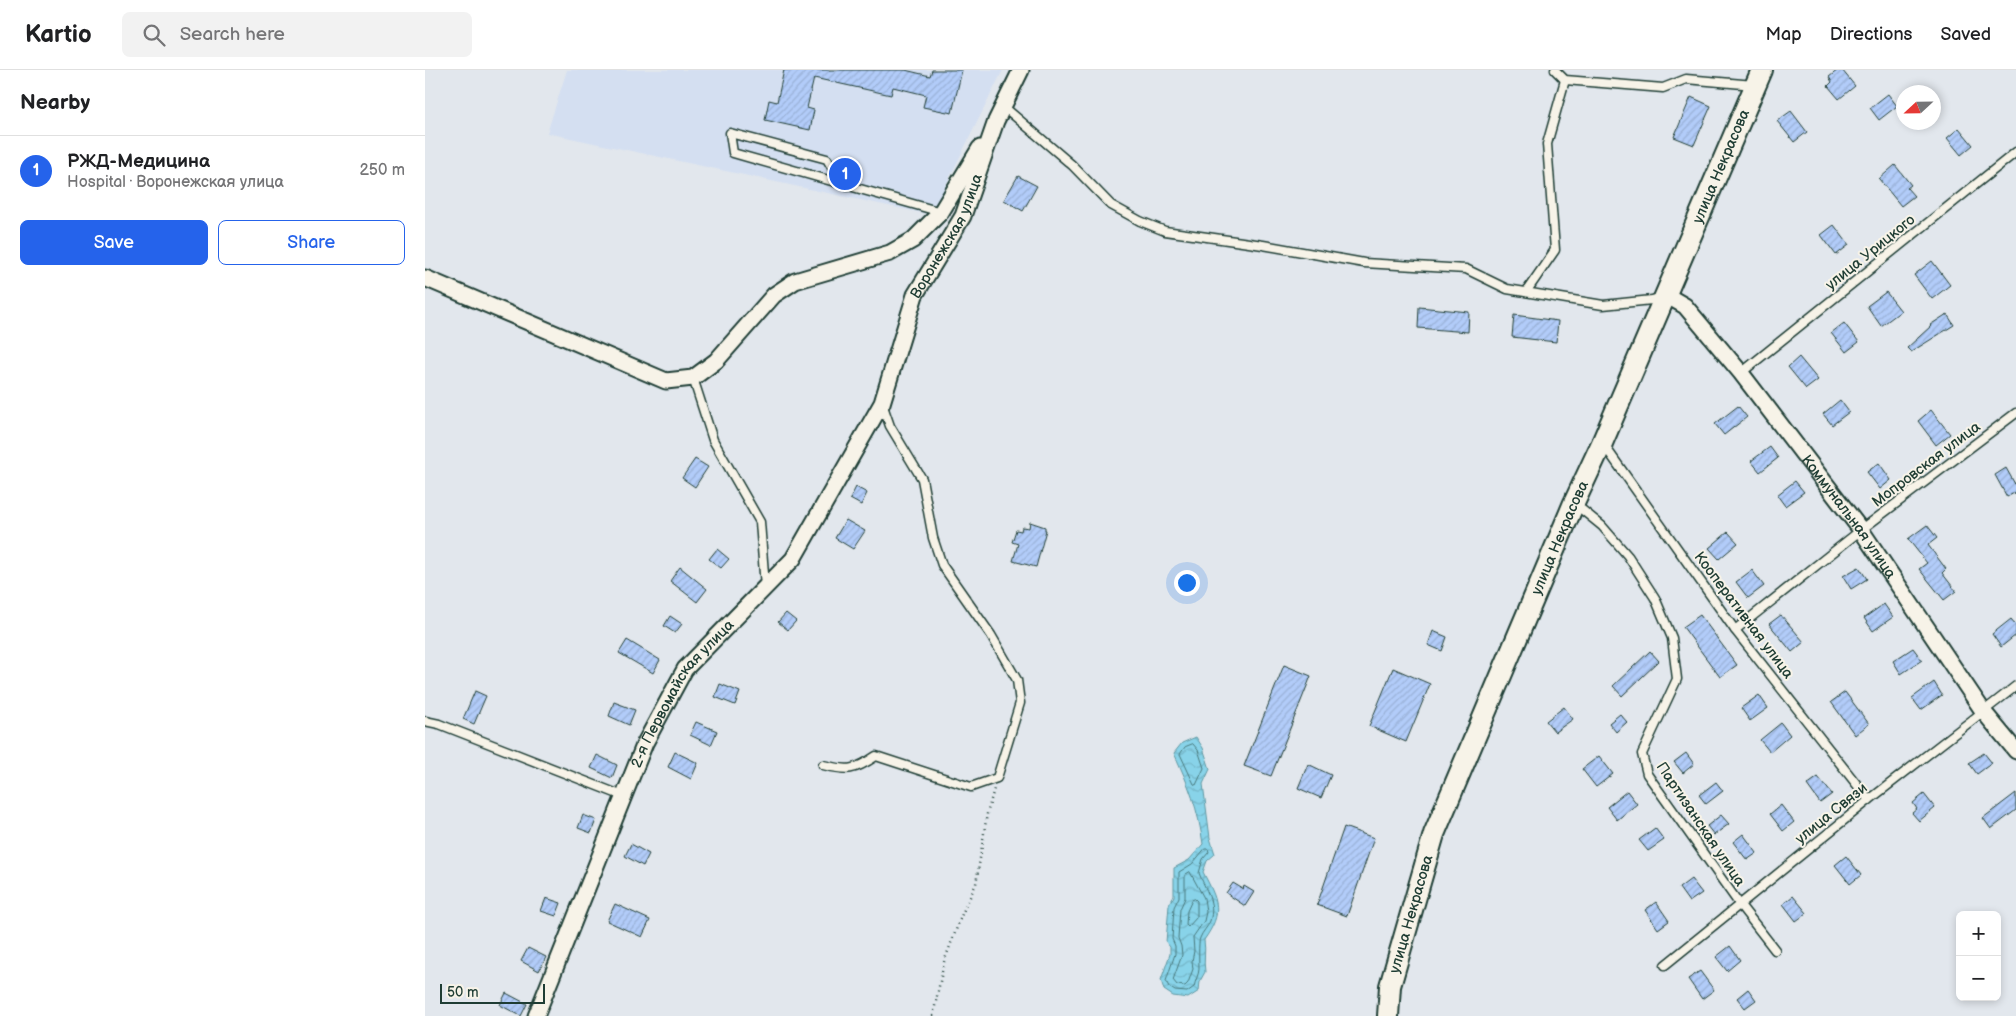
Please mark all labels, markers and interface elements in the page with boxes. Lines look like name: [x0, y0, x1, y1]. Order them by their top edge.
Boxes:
search box: [122, 12, 472, 57]
text: Kartio: [25, 20, 92, 49]
icon: search: [140, 21, 168, 49]
text: Search here: [180, 23, 285, 46]
text: Map: [1766, 24, 1802, 45]
text: Directions: [1830, 24, 1912, 45]
text: Saved: [1940, 24, 1991, 45]
north arrow: [1896, 85, 1941, 130]
text: Nearby: [20, 90, 90, 115]
street label: улица Некрасова: [1688, 106, 1754, 226]
text: РЖД-Медицина: [67, 150, 210, 173]
pin: 1: [829, 155, 861, 193]
text: 1: [33, 161, 39, 180]
text: 250 m: [359, 161, 405, 180]
street label: Воронежская улица: [906, 171, 987, 302]
text: Hospital · Воронежская улица: [67, 173, 284, 192]
street label: улица Урицкого: [1822, 210, 1919, 294]
button: Save: [20, 220, 208, 265]
button: Share: [218, 220, 405, 265]
street label: Мопровская улица: [1868, 417, 1984, 511]
street label: Коммунальная улица: [1797, 451, 1900, 583]
street label: улица Некрасова: [1527, 478, 1593, 598]
street label: Кооперативная улица: [1690, 548, 1798, 683]
your location: [1174, 570, 1200, 596]
street label: 2-я Первомайская улица: [627, 616, 738, 771]
street label: Партизанская улица: [1652, 758, 1749, 890]
street label: улица Связи: [1791, 778, 1871, 848]
street label: улица Некрасова: [1385, 853, 1437, 976]
map controls: [1956, 911, 2001, 1001]
button: +: [1956, 911, 2001, 956]
button: −: [1956, 956, 2001, 1001]
scale bar: [440, 981, 545, 1004]
text: 50 m: [447, 984, 479, 1001]

